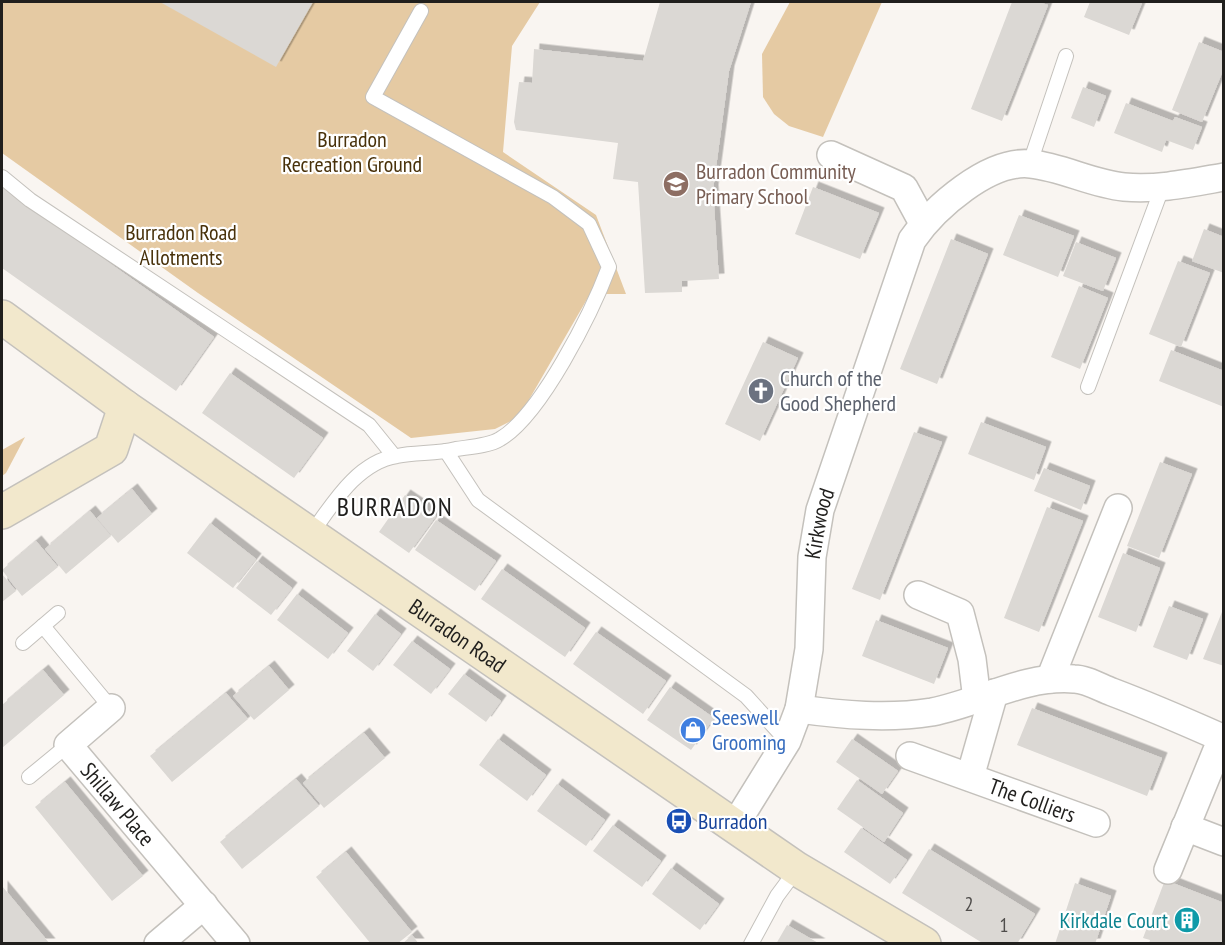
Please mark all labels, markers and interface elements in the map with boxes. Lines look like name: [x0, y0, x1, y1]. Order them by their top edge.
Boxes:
park label: Burradon Recreation Ground: [282, 125, 422, 178]
place label: Burradon Community Primary School: [696, 157, 857, 210]
school or university icon: Burradon Community Primary School: [661, 169, 691, 199]
park label: Burradon Road Allotments: [125, 218, 237, 271]
place label: Church of the Good Shepherd: [780, 364, 896, 417]
church icon: Church of the Good Shepherd: [746, 376, 776, 406]
street label: Kirkwood: [798, 484, 840, 561]
district label: BURRADON: [337, 490, 453, 523]
street label: Burradon Road: [404, 592, 512, 679]
place label: Seeswell Grooming: [712, 703, 786, 756]
shop icon: Seeswell Grooming: [678, 715, 708, 745]
street label: Shillaw Place: [75, 757, 161, 852]
street label: The Colliers: [985, 772, 1079, 828]
bus stop icon: Burradon: [664, 806, 694, 836]
place label: Burradon: [698, 807, 767, 835]
house number: 2: [965, 891, 974, 917]
building icon: Kirkdale Court: [1172, 905, 1202, 935]
place label: Kirkdale Court: [1059, 906, 1168, 934]
house number: 1: [1000, 912, 1009, 938]

